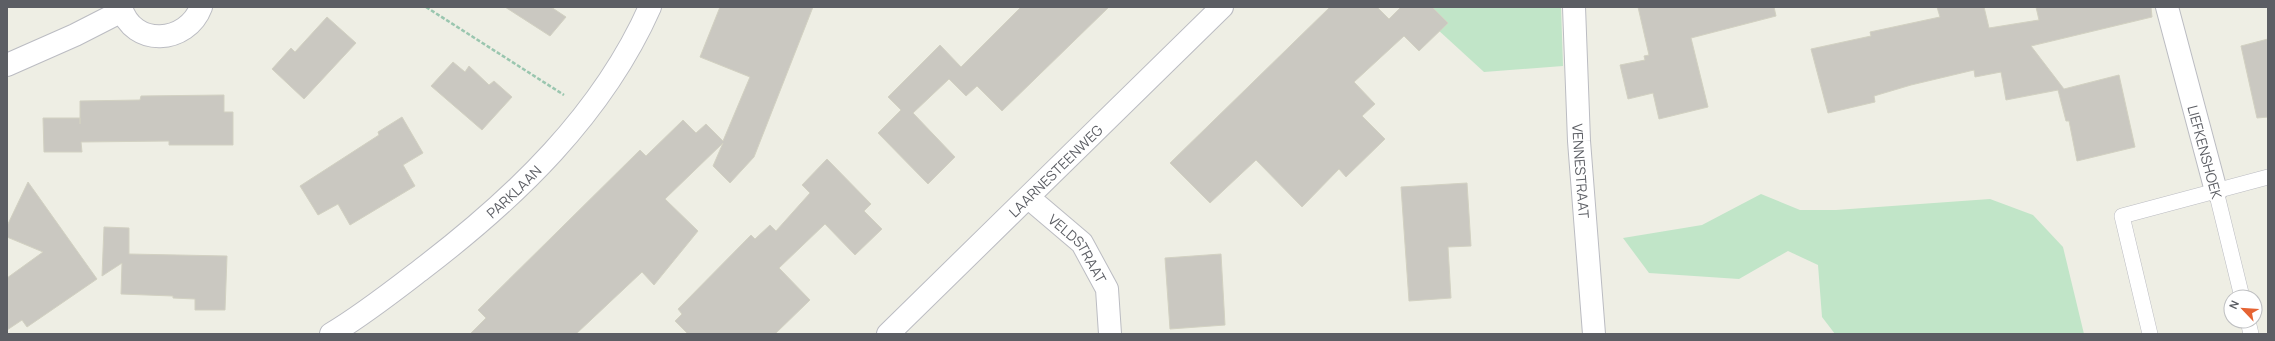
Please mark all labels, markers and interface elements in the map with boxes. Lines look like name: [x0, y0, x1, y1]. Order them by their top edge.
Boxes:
street label: LIEFKENSHOEK: [2183, 103, 2227, 201]
street label: LAARNESTEENWEG: [1004, 120, 1106, 221]
street label: VENNESTRAAT: [1569, 123, 1595, 219]
street label: PARKLAAN: [482, 161, 545, 222]
street label: VELDSTRAAT: [1045, 209, 1112, 287]
north arrow: [2223, 289, 2263, 329]
text: N: [2225, 298, 2242, 311]

